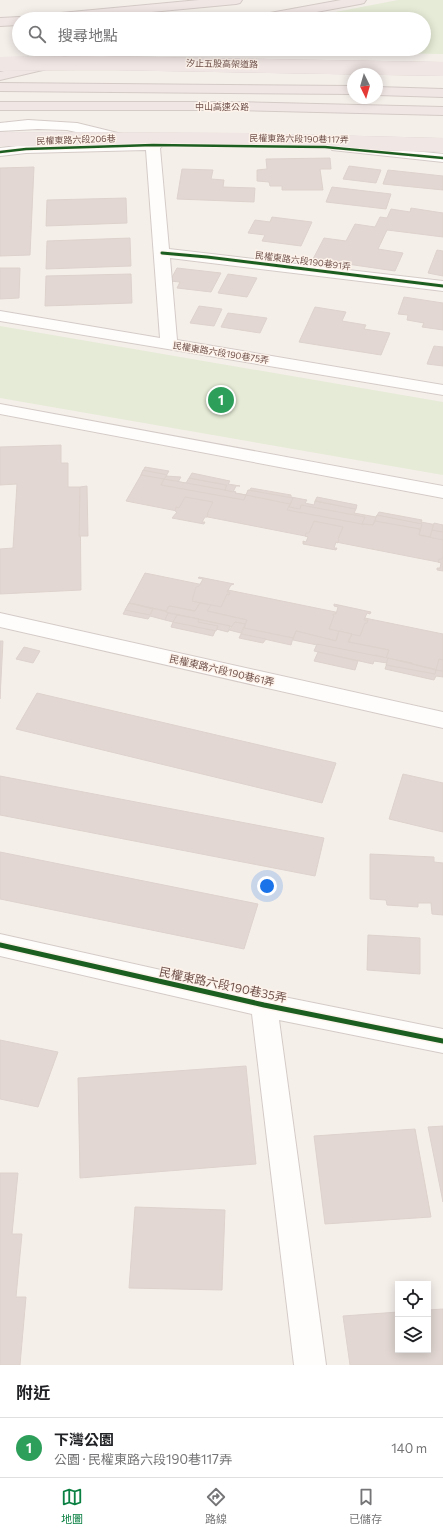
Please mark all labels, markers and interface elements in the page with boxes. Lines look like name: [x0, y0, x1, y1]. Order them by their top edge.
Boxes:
search box: [12, 12, 431, 56]
icon: search: [26, 23, 48, 45]
text: 搜尋地點: [58, 26, 118, 44]
street label: 汐止五股高架道路: [186, 57, 258, 70]
north arrow: [347, 68, 383, 104]
street label: 中山高速公路: [195, 101, 249, 112]
street label: 民權東路六段190巷117弄: [249, 132, 349, 145]
street label: 民權東路六段206巷: [36, 133, 116, 146]
street label: 民權東路六段190巷91弄: [255, 249, 352, 272]
street label: 民權東路六段190巷75弄: [172, 339, 270, 366]
pin: 1: [208, 385, 234, 415]
street label: 民權東路六段190巷61弄: [168, 652, 276, 688]
your location: [257, 876, 277, 896]
street label: 民權東路六段190巷35弄: [158, 964, 288, 1004]
map controls: [395, 1281, 431, 1353]
button: locate: [395, 1281, 431, 1317]
button: layers: [395, 1317, 431, 1353]
text: 附近: [16, 1382, 50, 1403]
text: 下灣公園: [54, 1430, 114, 1448]
text: 1: [26, 1440, 32, 1456]
text: 140 m: [391, 1440, 427, 1456]
text: 公園 · 民權東路六段190巷117弄: [54, 1451, 232, 1467]
tab: 地圖: [61, 1486, 83, 1526]
tab: 路線: [205, 1486, 227, 1526]
tab: 已儲存: [349, 1486, 382, 1526]

